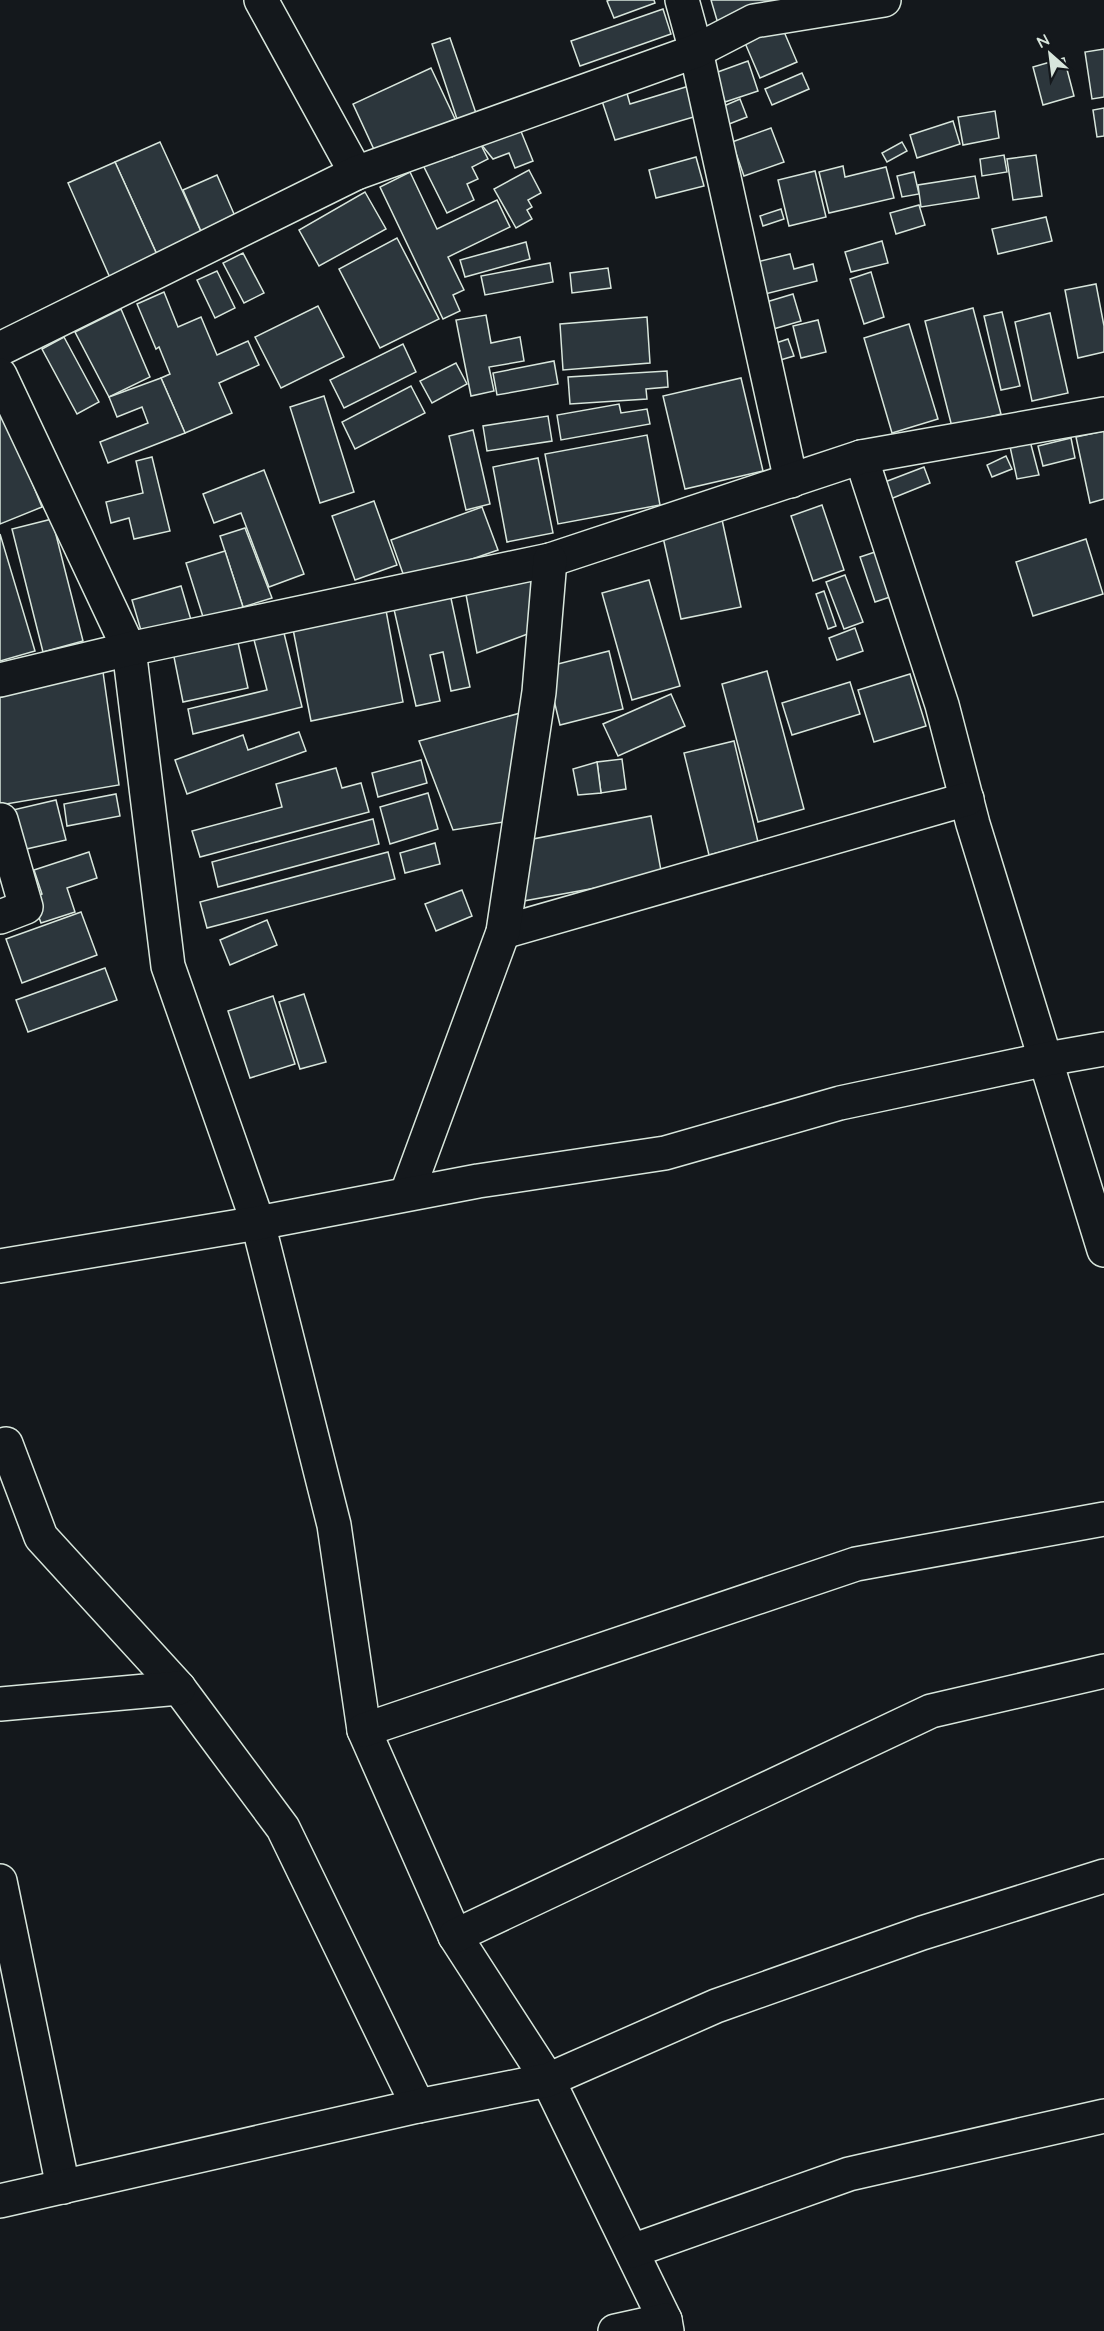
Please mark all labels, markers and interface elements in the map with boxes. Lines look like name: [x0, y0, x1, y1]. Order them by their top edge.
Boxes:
north arrow: [1020, 24, 1080, 84]
text: N: [1033, 29, 1053, 52]

